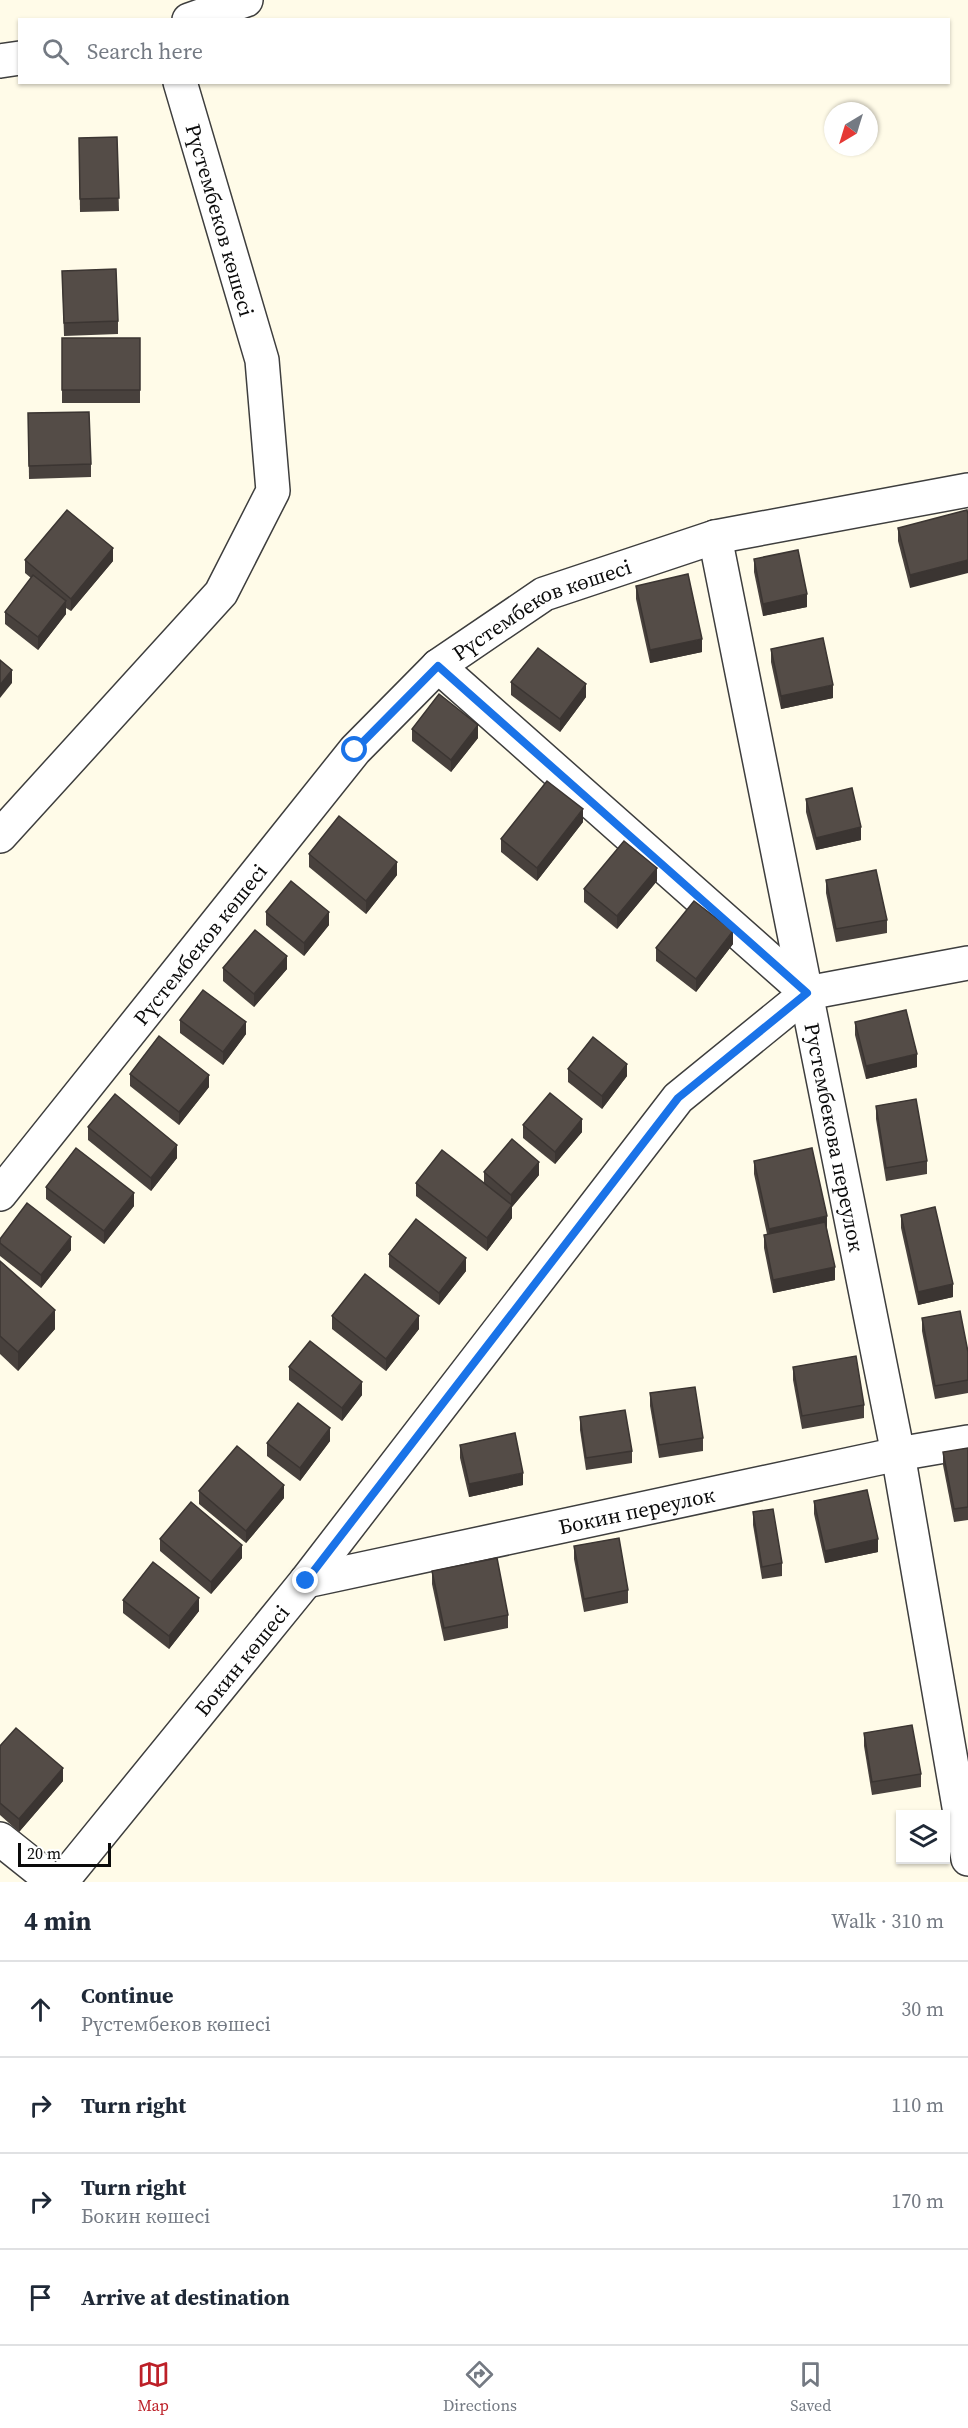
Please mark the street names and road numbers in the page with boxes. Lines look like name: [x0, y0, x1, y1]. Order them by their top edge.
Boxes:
street label: Рүстембеков көшесі: [179, 120, 261, 320]
street label: Рүстембеков көшесі: [446, 551, 635, 667]
street label: Рүстембеков көшесі: [126, 857, 273, 1031]
street label: Рустембекова переулок: [798, 1020, 872, 1255]
street label: Бокин переулок: [556, 1479, 718, 1541]
street label: Бокин көшесі: [187, 1598, 296, 1722]

